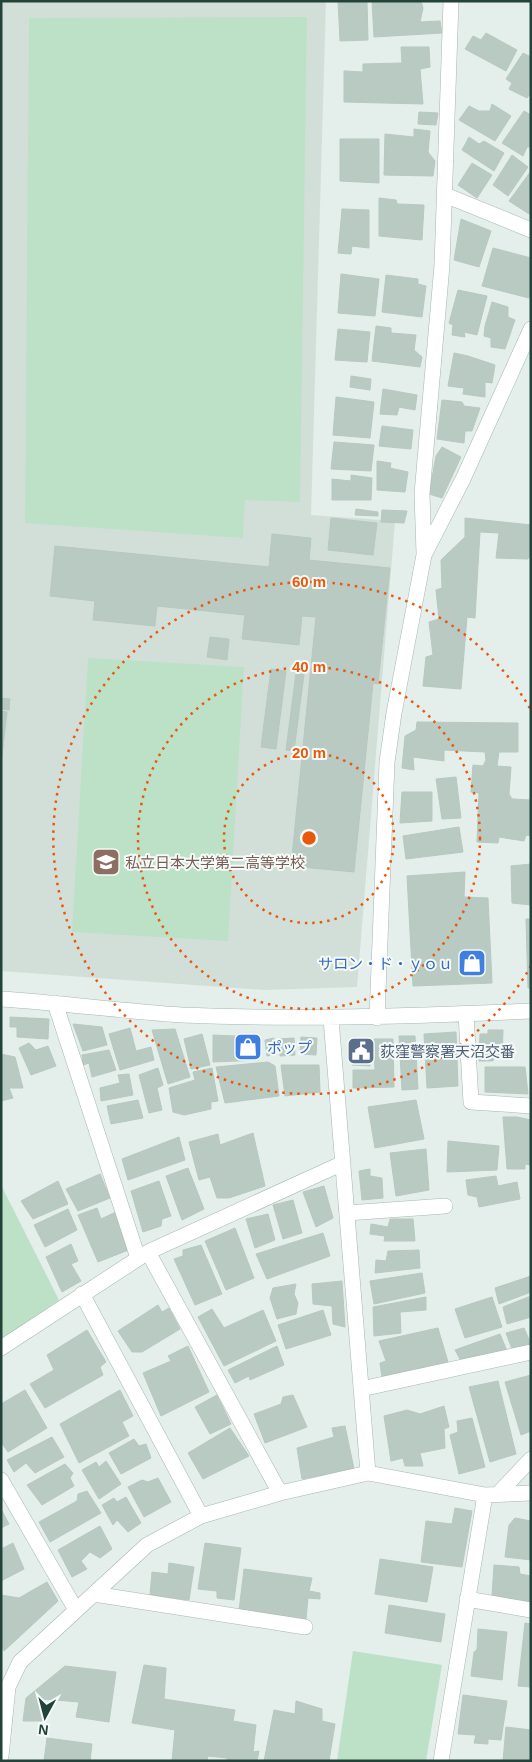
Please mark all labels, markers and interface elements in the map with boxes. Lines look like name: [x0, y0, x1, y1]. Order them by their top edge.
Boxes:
text: 60 m: [292, 573, 326, 590]
text: 40 m: [292, 658, 326, 675]
text: 20 m: [292, 744, 326, 761]
centre of rings: [300, 829, 318, 847]
school or university icon: 私立日本大学第二高等学校: [91, 847, 121, 877]
place label: 私立日本大学第二高等学校: [125, 854, 305, 871]
shop icon: サロン・ド・ｙｏｕ: [457, 948, 487, 978]
place label: サロン・ド・ｙｏｕ: [318, 955, 453, 973]
shop icon: ポップ: [233, 1032, 263, 1062]
public building icon: 荻窪警察署天沼交番: [346, 1036, 376, 1066]
place label: ポップ: [267, 1039, 312, 1056]
place label: 荻窪警察署天沼交番: [380, 1043, 515, 1060]
north arrow: [20, 1692, 70, 1742]
text: N: [37, 1721, 49, 1738]

